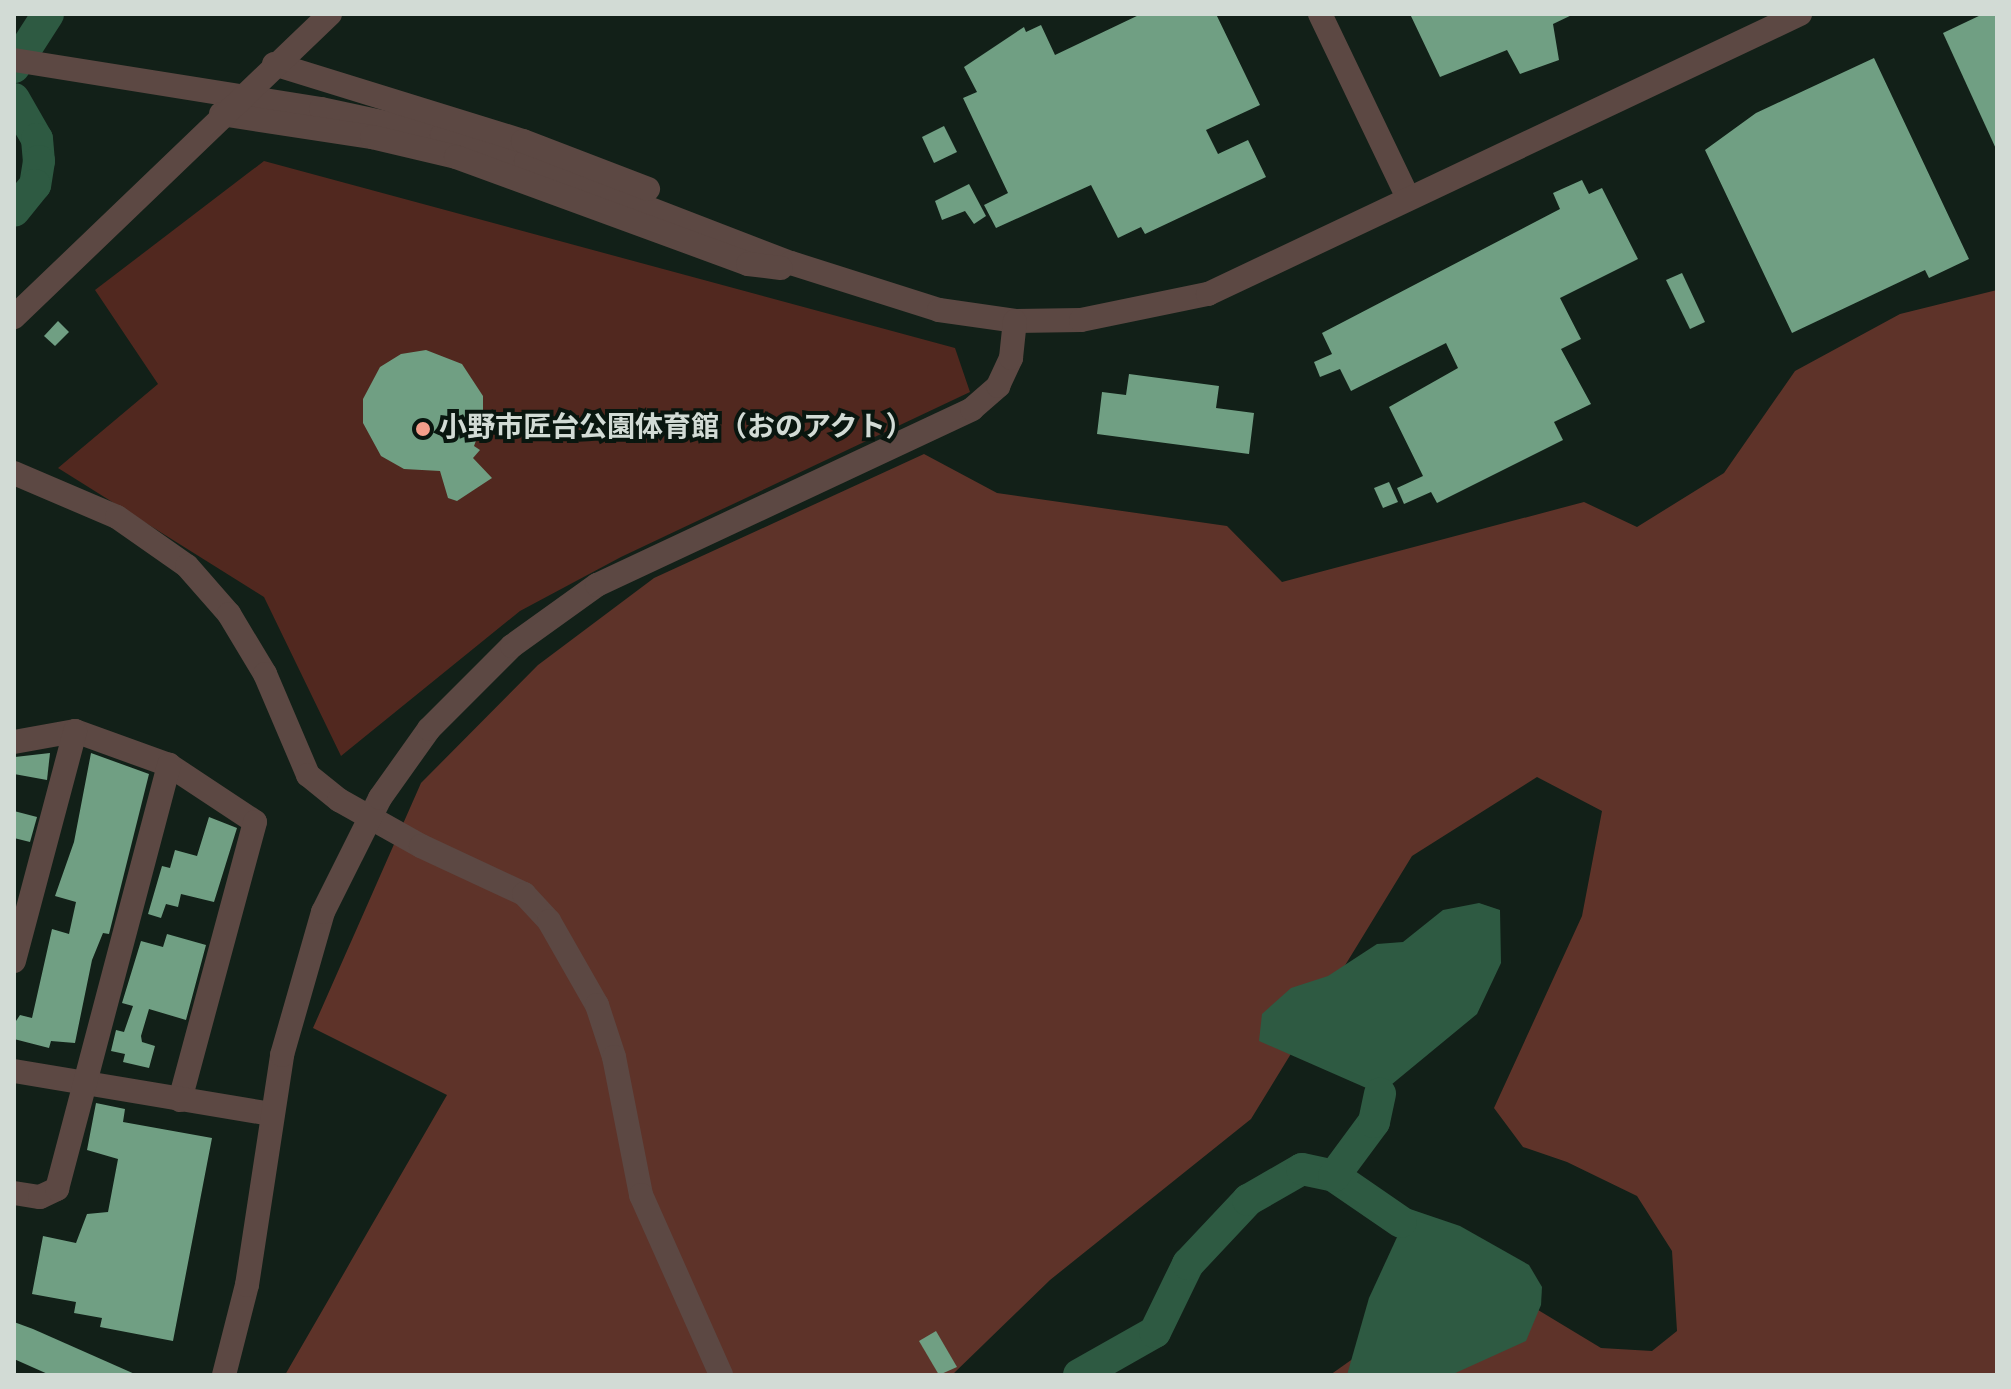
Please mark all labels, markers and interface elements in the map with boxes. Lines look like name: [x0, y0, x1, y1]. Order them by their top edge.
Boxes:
place label: 小野市匠台公園体育館（おのアクト）: [439, 412, 915, 446]
marker: 小野市匠台公園体育館（おのアクト）: [414, 420, 432, 438]

